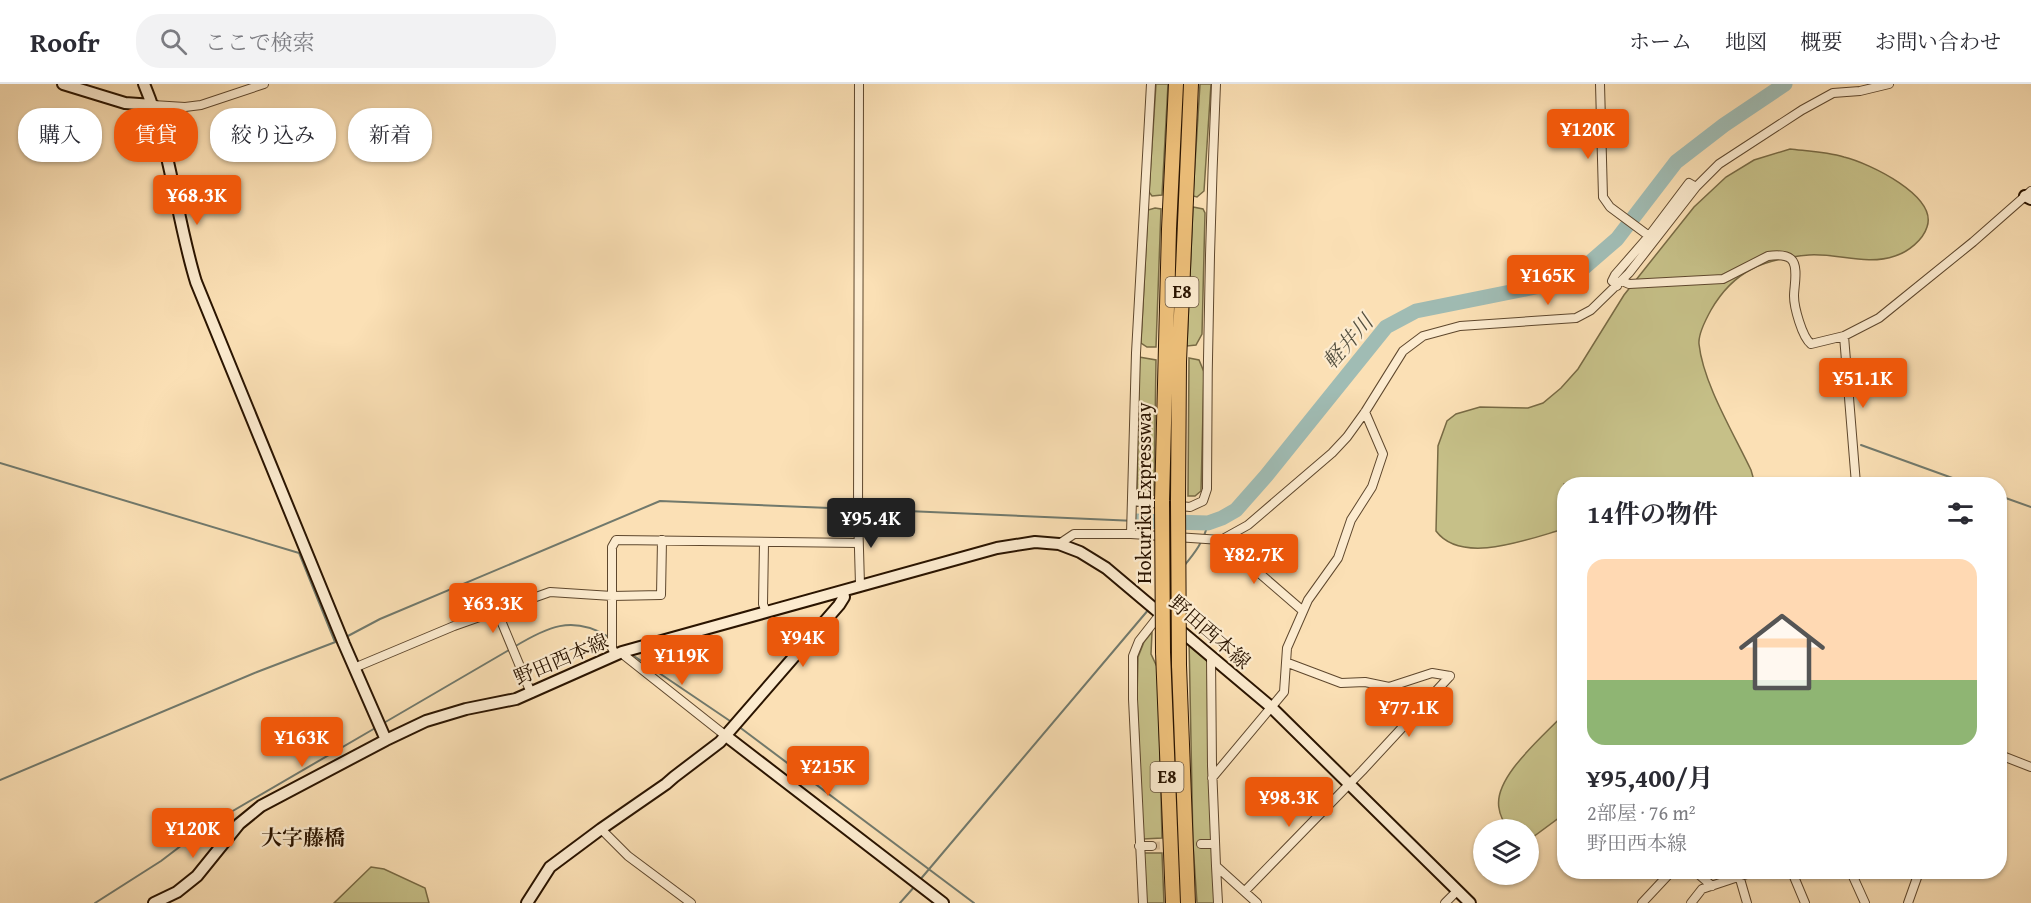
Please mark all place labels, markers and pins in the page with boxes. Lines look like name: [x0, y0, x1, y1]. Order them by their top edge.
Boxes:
pin: ¥120K: [1546, 109, 1630, 160]
pin: ¥68.3K: [148, 175, 246, 226]
pin: ¥165K: [1506, 255, 1590, 306]
pin: ¥51.1K: [1814, 358, 1912, 409]
pin: ¥95.4K: [822, 498, 920, 549]
pin: ¥82.7K: [1205, 534, 1303, 585]
pin: ¥63.3K: [444, 583, 542, 634]
pin: ¥94K: [767, 617, 839, 668]
pin: ¥119K: [640, 635, 724, 686]
pin: ¥77.1K: [1360, 687, 1458, 738]
pin: ¥163K: [260, 717, 344, 768]
pin: ¥215K: [786, 746, 870, 797]
pin: ¥98.3K: [1240, 777, 1338, 828]
pin: ¥120K: [151, 808, 235, 859]

